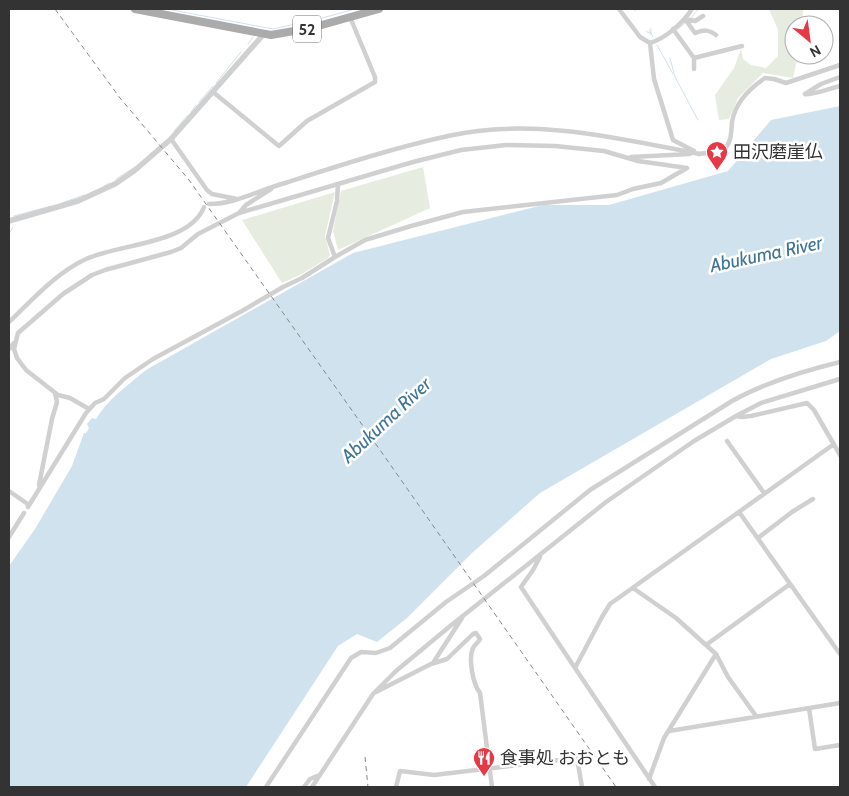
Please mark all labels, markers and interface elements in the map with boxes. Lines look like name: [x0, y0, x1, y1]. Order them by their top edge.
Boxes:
road number: 52: [293, 15, 321, 42]
north arrow: [784, 15, 834, 65]
text: N: [807, 41, 824, 62]
place icon: 田沢磨崖仏: [705, 140, 729, 171]
place label: 田沢磨崖仏: [733, 141, 823, 163]
water label: Abukuma River: [707, 231, 825, 277]
water label: Abukuma River: [336, 372, 437, 468]
restaurant icon: 食事処 おおとも: [472, 746, 496, 777]
place label: 食事処 おおとも: [500, 747, 630, 769]

